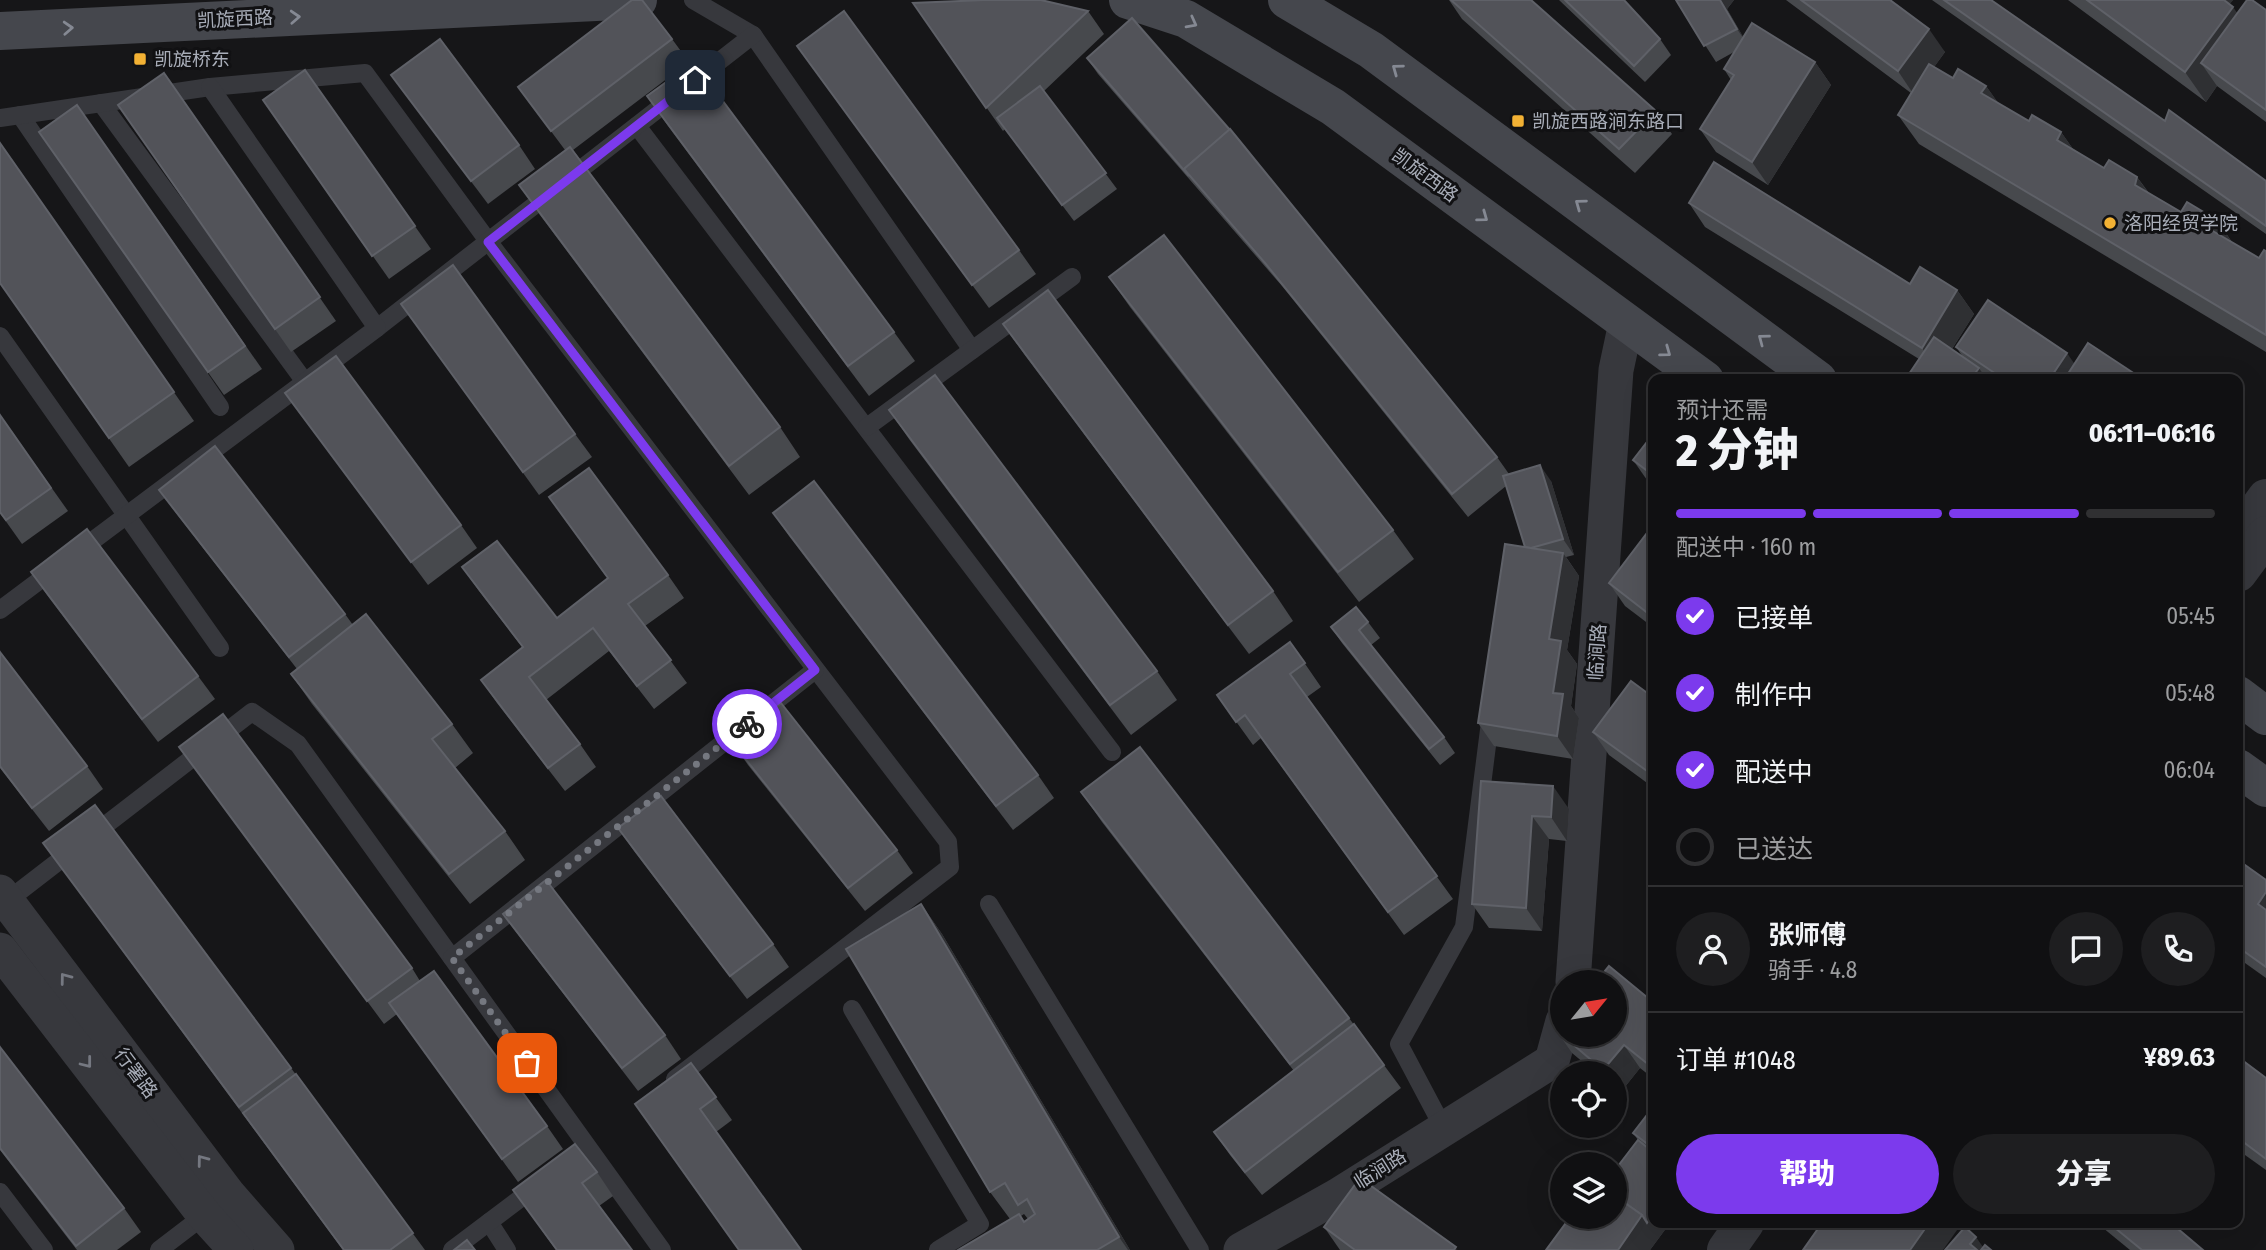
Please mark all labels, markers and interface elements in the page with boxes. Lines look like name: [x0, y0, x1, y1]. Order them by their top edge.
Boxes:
street label: 凯旋西路: [196, 6, 274, 32]
one-way arrow: [290, 9, 301, 24]
one-way arrow: [1185, 15, 1198, 28]
one-way arrow: [63, 20, 74, 35]
place label: 凯旋桥东: [154, 48, 230, 71]
pin: [665, 50, 725, 110]
marker: 凯旋桥东: [132, 51, 148, 67]
icon: home: [676, 61, 714, 99]
one-way arrow: [1392, 65, 1405, 77]
place label: 凯旋西路涧东路口: [1532, 110, 1684, 133]
marker: 凯旋西路涧东路口: [1510, 113, 1526, 129]
street label: 凯旋西路: [1387, 143, 1463, 207]
one-way arrow: [1575, 199, 1588, 212]
one-way arrow: [1475, 209, 1488, 222]
place label: 洛阳经贸学院: [2124, 212, 2238, 235]
marker: 洛阳经贸学院: [2102, 215, 2118, 231]
one-way arrow: [1758, 335, 1771, 347]
one-way arrow: [1659, 344, 1671, 356]
text: 预计还需: [1676, 396, 1768, 424]
text: 06:11–06:16: [2089, 418, 2215, 449]
text: 2 分钟: [1676, 423, 1799, 478]
text: 配送中 · 160 m: [1676, 533, 1816, 561]
icon: check: [1676, 597, 1714, 635]
text: 05:45: [2166, 602, 2215, 630]
text: 已接单: [1735, 603, 1813, 634]
street label: 临涧路: [1584, 623, 1610, 681]
icon: check: [1676, 674, 1714, 712]
text: 05:48: [2165, 679, 2215, 707]
text: 制作中: [1735, 680, 1813, 711]
courier: [712, 689, 782, 759]
icon: bike: [728, 705, 766, 743]
icon: check: [1676, 751, 1714, 789]
text: 06:04: [2164, 756, 2215, 784]
text: 配送中: [1735, 757, 1813, 788]
text: 已送达: [1735, 834, 1813, 865]
button: person: [1676, 912, 1750, 986]
button: chat: [2049, 912, 2123, 986]
button: phone: [2141, 912, 2215, 986]
text: 张师傅: [1768, 920, 1846, 951]
text: 骑手 · 4.8: [1768, 956, 1857, 984]
north arrow: [1550, 970, 1628, 1046]
map controls: [1550, 970, 1627, 1229]
one-way arrow: [61, 974, 74, 986]
pin: [497, 1033, 557, 1093]
text: ¥89.63: [2144, 1042, 2215, 1073]
street label: 行署路: [110, 1043, 162, 1103]
icon: bag: [508, 1044, 546, 1082]
text: 订单 #1048: [1676, 1045, 1796, 1076]
one-way arrow: [78, 1055, 91, 1067]
button: locate: [1550, 1061, 1627, 1138]
button: 帮助: [1676, 1134, 1939, 1214]
button: 分享: [1953, 1134, 2215, 1214]
street label: 临涧路: [1350, 1144, 1410, 1194]
button: layers: [1550, 1152, 1627, 1229]
one-way arrow: [198, 1155, 210, 1168]

